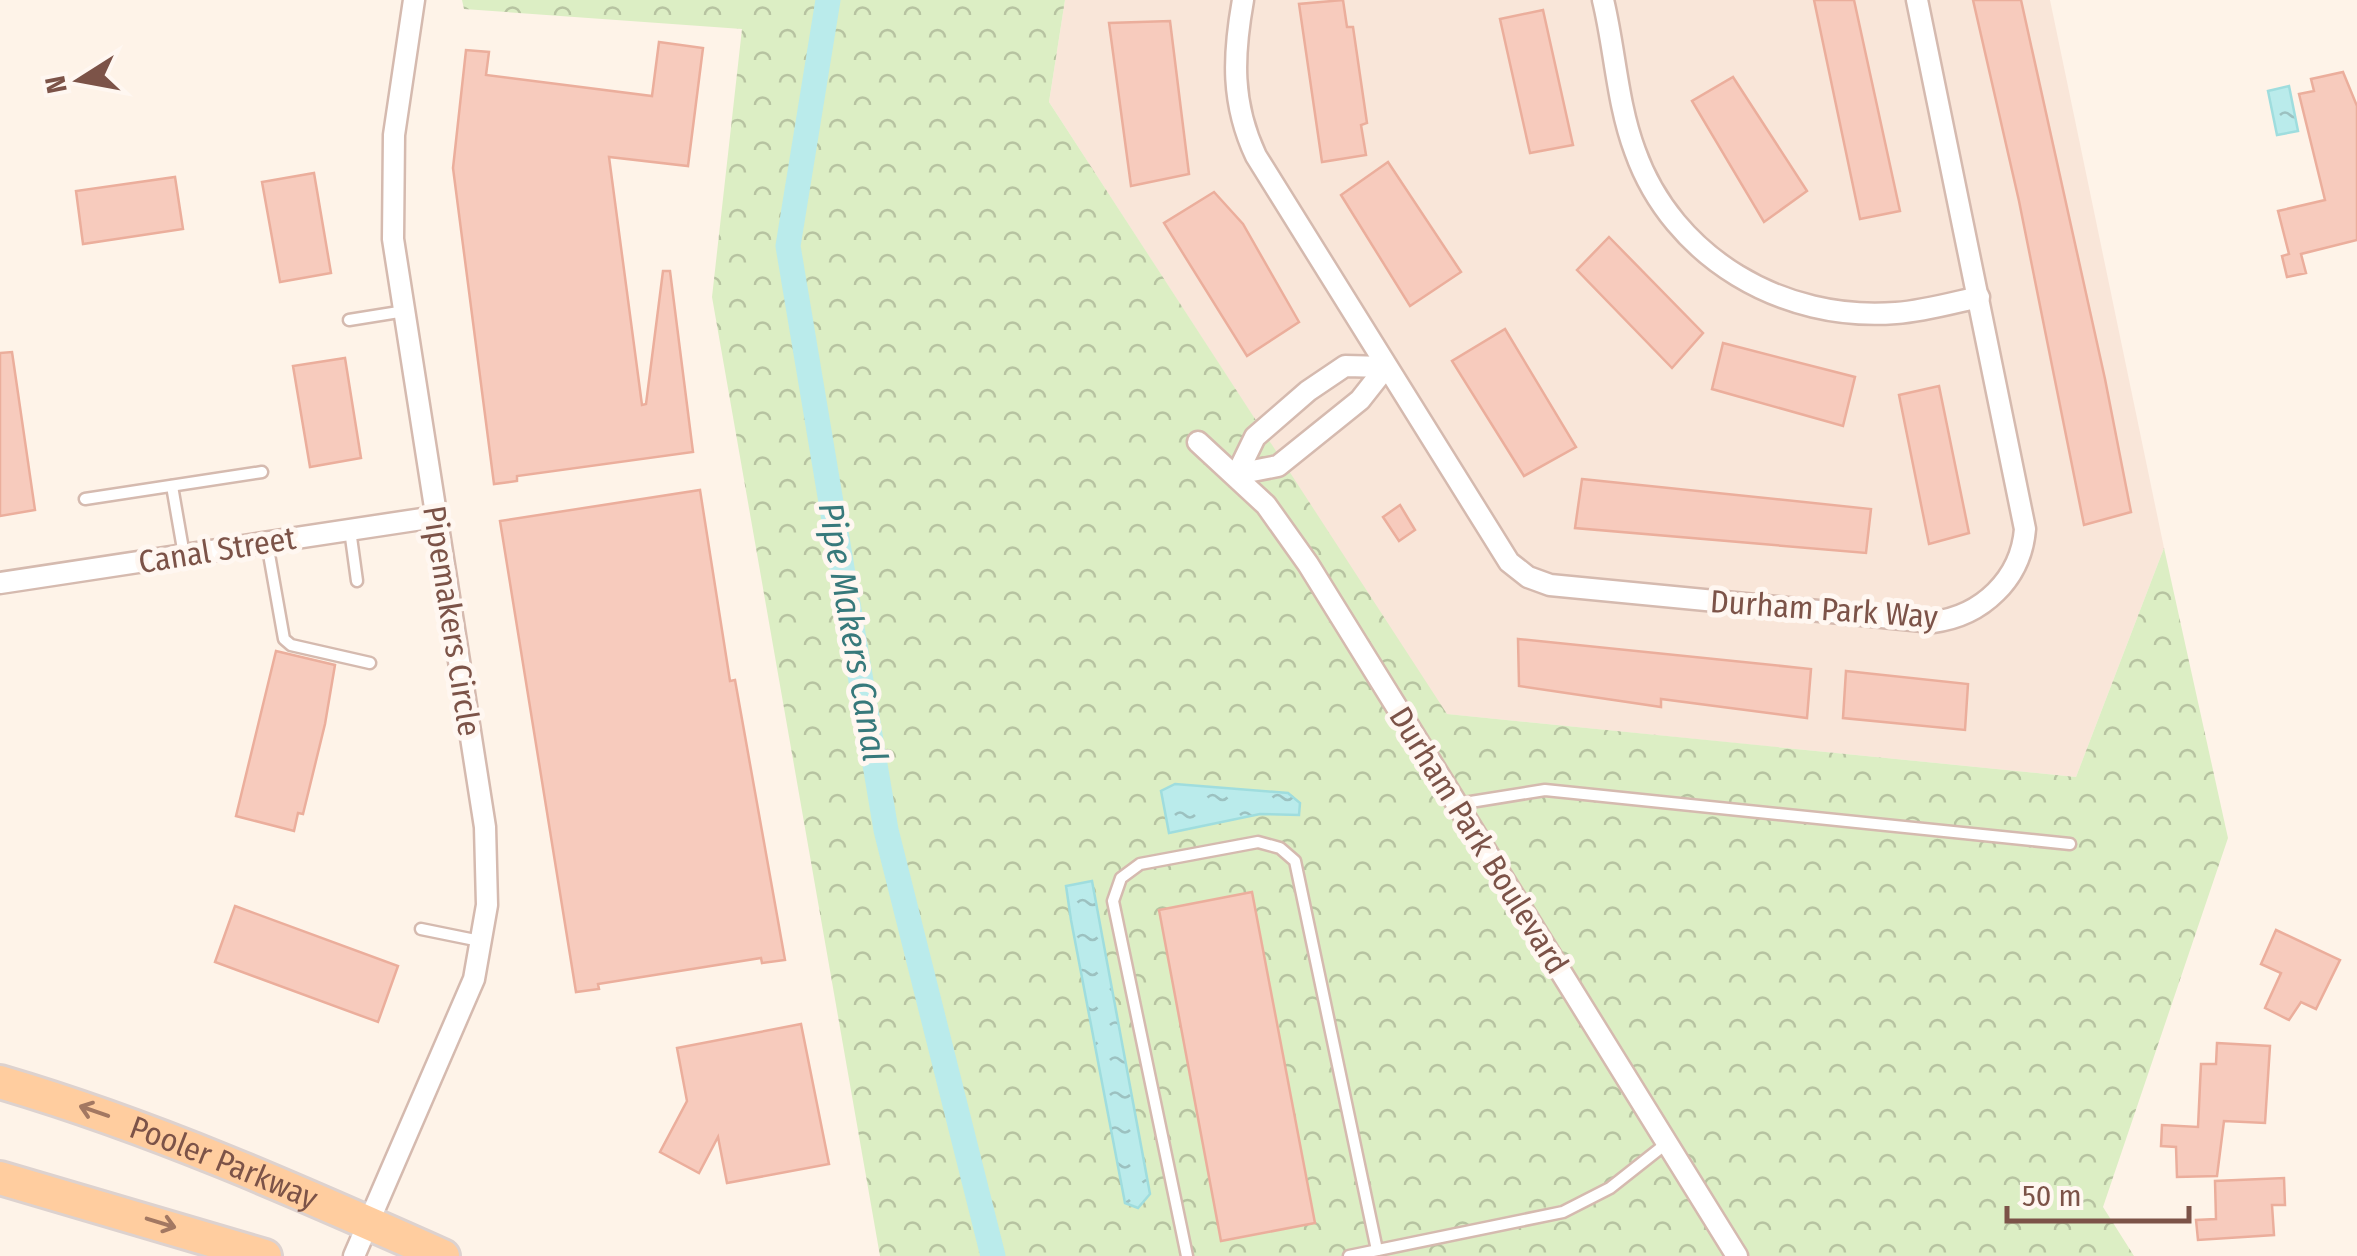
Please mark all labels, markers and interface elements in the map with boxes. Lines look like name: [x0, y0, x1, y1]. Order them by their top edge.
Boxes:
north arrow: [30, 30, 130, 130]
text: N: [38, 73, 74, 96]
water label: Pipe Makers Canal: [810, 499, 896, 765]
street label: Pipemakers Circle: [415, 503, 489, 739]
street label: Canal Street: [136, 519, 299, 581]
street label: Durham Park Way: [1709, 582, 1940, 636]
street label: Durham Park Boulevard: [1381, 700, 1577, 980]
one-way arrow: [79, 1100, 111, 1118]
street label: Pooler Parkway: [125, 1108, 324, 1218]
scale bar: [2007, 1161, 2190, 1223]
text: 50 m: [2022, 1178, 2082, 1214]
one-way arrow: [145, 1215, 176, 1233]

